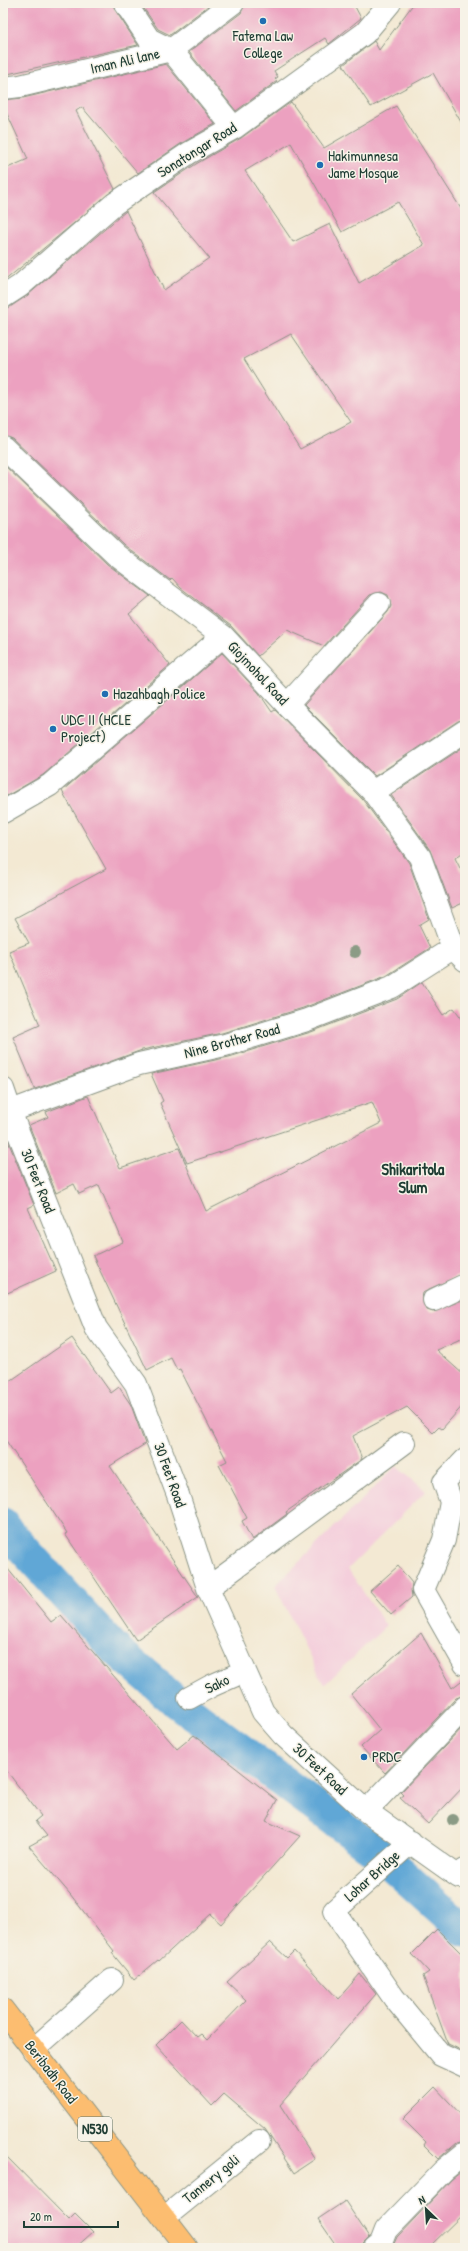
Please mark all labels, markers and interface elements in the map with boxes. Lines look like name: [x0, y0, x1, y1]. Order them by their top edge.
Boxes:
marker: Fatema Law College: [258, 16, 268, 26]
place label: Fatema Law College: [232, 25, 293, 63]
street label: Iman Ali lane: [88, 42, 162, 79]
street label: Sonatongar Road: [153, 117, 241, 182]
place label: Hakimunnesa Jame Mosque: [328, 145, 399, 183]
marker: Hakimunnesa Jame Mosque: [315, 160, 325, 170]
street label: Giojmohol Road: [223, 636, 294, 709]
place label: Hazahbagh Police: [113, 683, 205, 704]
marker: Hazahbagh Police: [100, 689, 110, 699]
place label: UDC II (HCLE Project): [61, 709, 131, 747]
marker: UDC II (HCLE Project): [48, 724, 58, 734]
street label: Nine Brother Road: [182, 1018, 282, 1063]
street label: 30 Feet Road: [16, 1146, 61, 1216]
district label: Shikaritola Slum: [382, 1158, 445, 1198]
street label: 30 Feet Road: [149, 1439, 192, 1510]
street label: Sako: [201, 1669, 233, 1698]
street label: 30 Feet Road: [288, 1738, 352, 1799]
place label: PRDC: [372, 1746, 401, 1767]
marker: PRDC: [359, 1752, 369, 1762]
street label: Lohar Bridge: [339, 1845, 404, 1906]
street label: Beribadh Road: [20, 2036, 83, 2108]
road number: N530: [78, 2117, 112, 2141]
street label: Tannery goli: [178, 2149, 244, 2208]
north arrow: [406, 2189, 446, 2229]
text: N: [416, 2192, 428, 2208]
scale bar: [24, 2203, 118, 2229]
text: 20 m: [30, 2208, 52, 2225]

